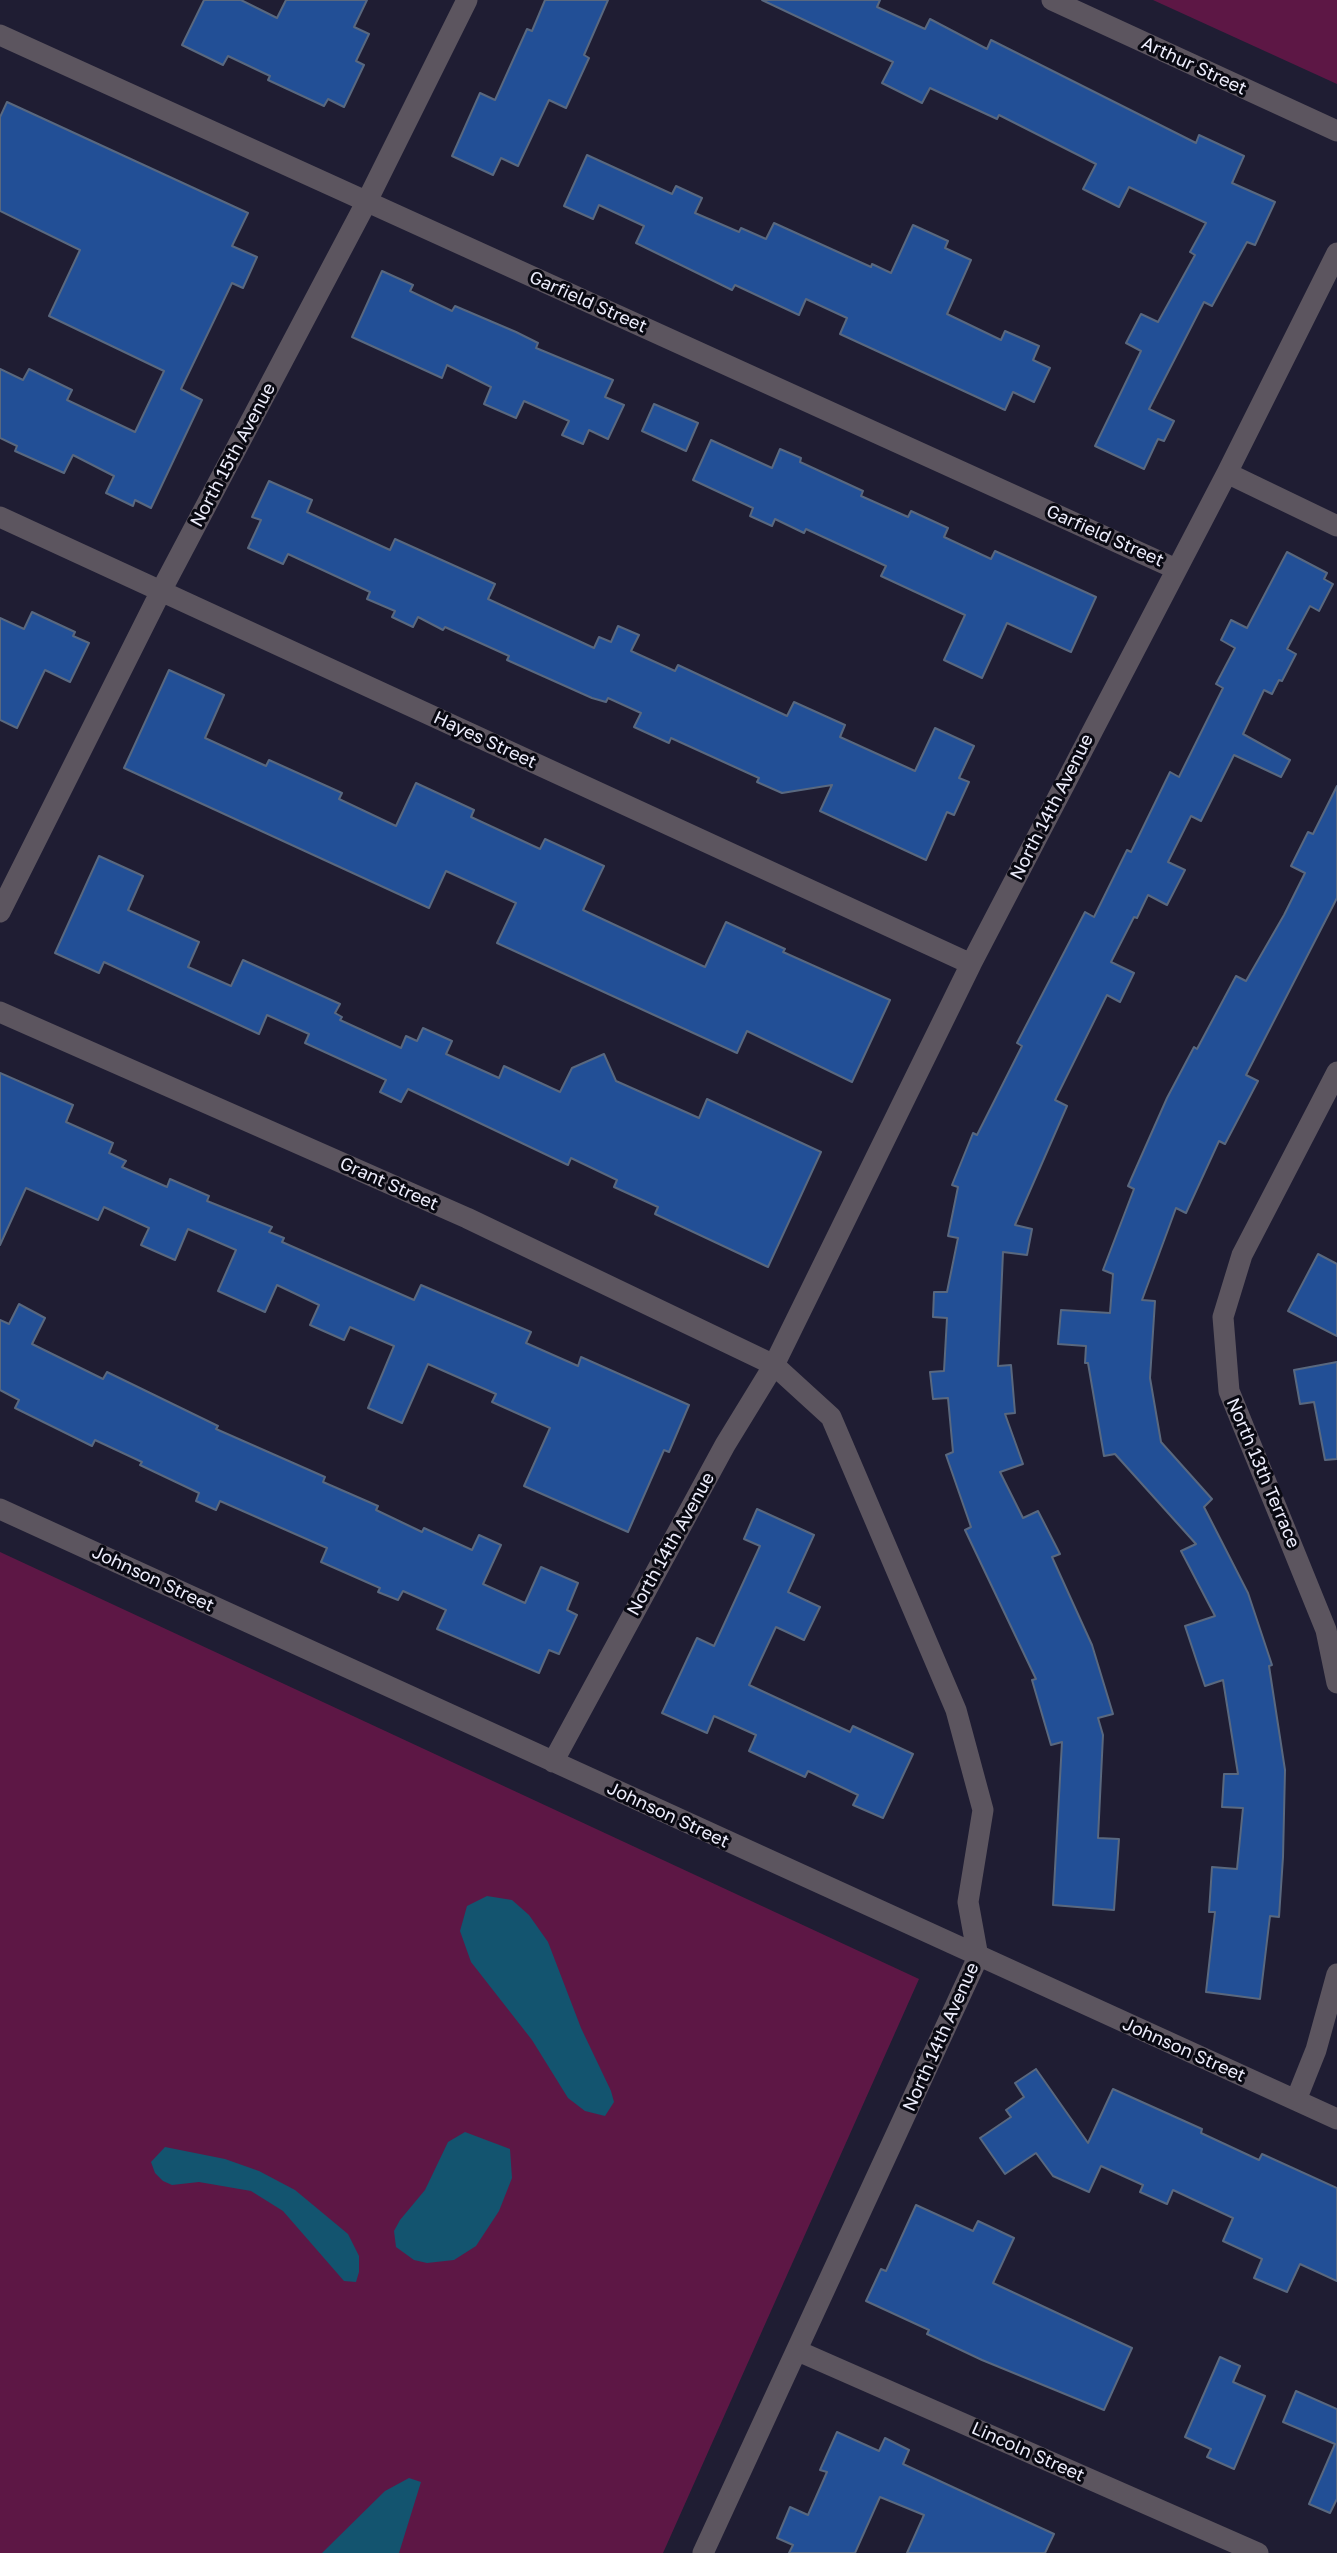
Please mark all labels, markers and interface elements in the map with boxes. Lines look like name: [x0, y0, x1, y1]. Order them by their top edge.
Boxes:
street label: Arthur Street: [1138, 32, 1250, 100]
street label: Garfield Street: [526, 266, 650, 338]
street label: North 15th Avenue: [186, 379, 280, 531]
street label: Garfield Street: [1043, 500, 1167, 572]
street label: Hayes Street: [430, 707, 540, 773]
street label: North 14th Avenue: [1006, 731, 1098, 883]
street label: Grant Street: [336, 1153, 442, 1215]
street label: North 13th Terrace: [1222, 1395, 1304, 1551]
street label: North 14th Avenue: [623, 1469, 719, 1619]
street label: Johnson Street: [89, 1541, 217, 1617]
street label: Johnson Street: [604, 1777, 732, 1853]
street label: North 14th Avenue: [898, 1959, 984, 2115]
street label: Johnson Street: [1119, 2013, 1249, 2087]
street label: Lincoln Street: [968, 2417, 1088, 2487]

